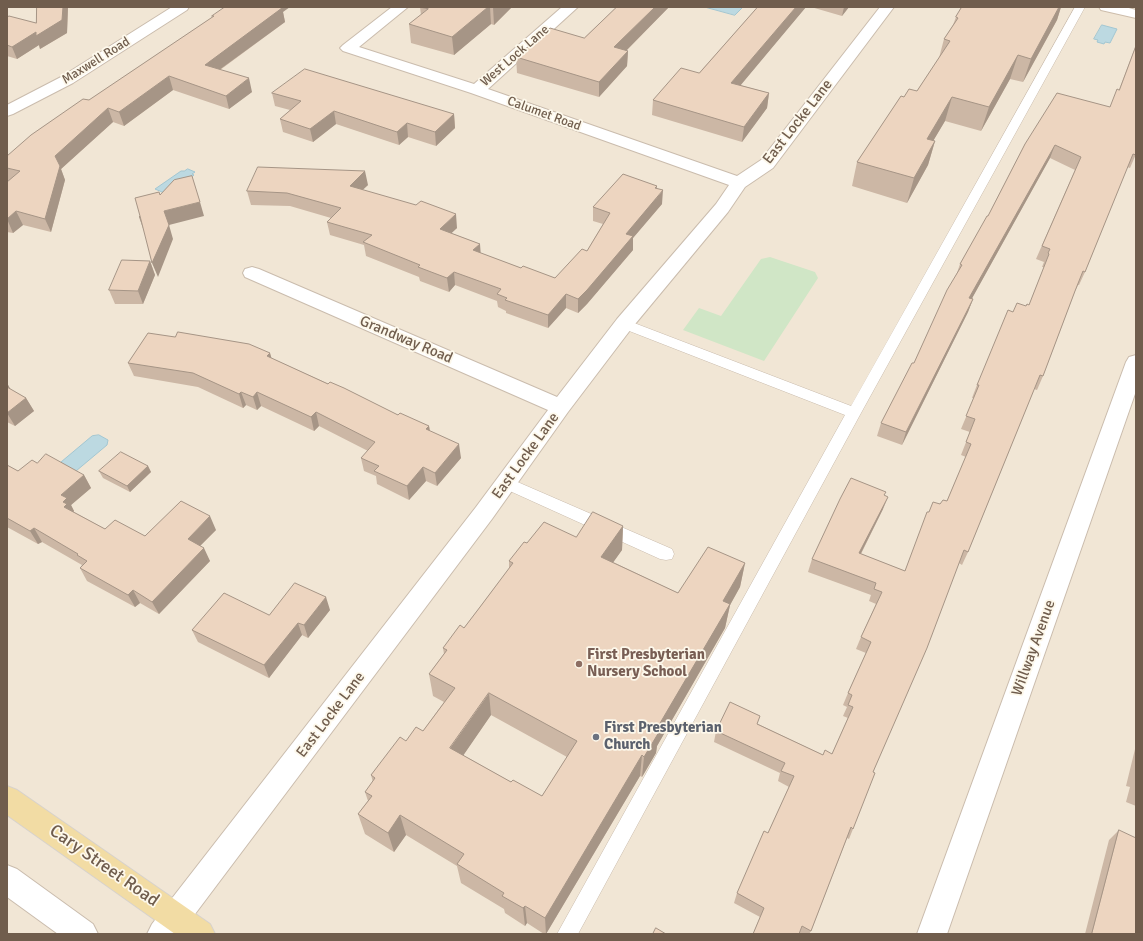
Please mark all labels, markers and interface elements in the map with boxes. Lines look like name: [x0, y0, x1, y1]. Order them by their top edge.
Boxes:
street label: West Lock Lane: [478, 22, 552, 90]
street label: Maxwell Road: [59, 34, 133, 88]
street label: East Locke Lane: [759, 76, 837, 168]
street label: Calumet Road: [505, 93, 583, 135]
street label: Grandway Road: [357, 312, 455, 368]
street label: East Locke Lane: [489, 409, 563, 503]
street label: Willway Avenue: [1008, 598, 1060, 698]
place label: First Presbyterian Nursery School: [587, 646, 705, 681]
marker: First Presbyterian Nursery School: [574, 659, 584, 669]
street label: East Locke Lane: [293, 669, 369, 761]
place label: First Presbyterian Church: [604, 719, 722, 754]
marker: First Presbyterian Church: [591, 732, 601, 742]
street label: Cary Street Road: [45, 820, 163, 912]

